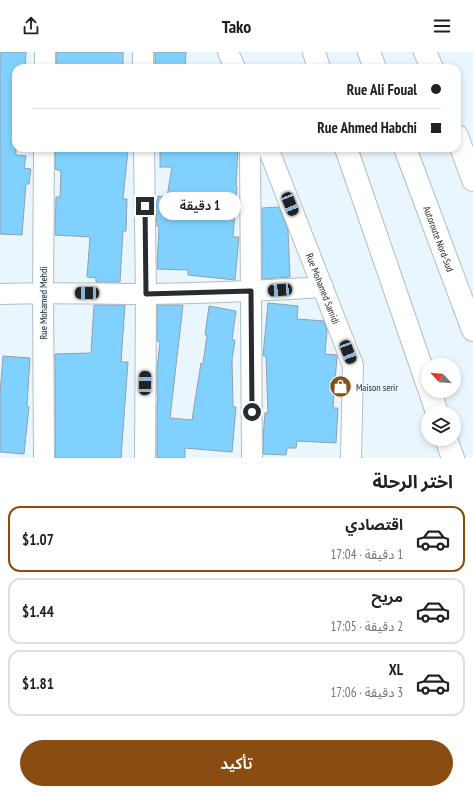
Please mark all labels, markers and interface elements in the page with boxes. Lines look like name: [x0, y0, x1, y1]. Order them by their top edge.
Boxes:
icon: share: [20, 15, 42, 37]
text: Tako: [222, 15, 251, 38]
icon: menu: [431, 15, 453, 37]
text: Rue Ali Foual: [347, 80, 417, 99]
text: Rue Ahmed Habchi: [317, 118, 417, 137]
car: [280, 191, 300, 217]
callout: 1 دقيقة: [159, 192, 241, 220]
route end: [136, 197, 154, 215]
text: 1 دقيقة: [180, 197, 220, 214]
street label: Autoroute Nord-Sud: [420, 204, 457, 274]
street label: Rue Mohamed Samidi: [303, 251, 342, 326]
street label: Rue Mohamed Mehdi: [37, 267, 50, 339]
car: [268, 283, 292, 297]
car: [75, 287, 99, 299]
car: [338, 339, 358, 365]
north arrow: [421, 358, 461, 398]
map controls: [421, 358, 461, 446]
car: [139, 371, 151, 395]
shop icon: Maison serir: [328, 374, 354, 400]
place label: Maison serir: [356, 381, 398, 394]
route start: [243, 403, 261, 421]
button: layers: [421, 406, 461, 446]
text: اختر الرحلة: [372, 470, 453, 493]
text: اقتصادي: [345, 515, 403, 534]
icon: car: [415, 521, 451, 557]
text: $1.07: [22, 530, 54, 549]
text: 1 دقيقة · 17:04: [330, 546, 403, 563]
text: مريح: [371, 587, 403, 606]
icon: car: [415, 593, 451, 629]
text: $1.44: [22, 602, 54, 621]
text: 2 دقيقة · 17:05: [330, 618, 403, 635]
text: XL: [389, 660, 403, 679]
icon: car: [415, 665, 451, 701]
text: $1.81: [22, 674, 54, 693]
text: 3 دقيقة · 17:06: [330, 684, 403, 701]
button: تأكيد: [20, 740, 453, 786]

